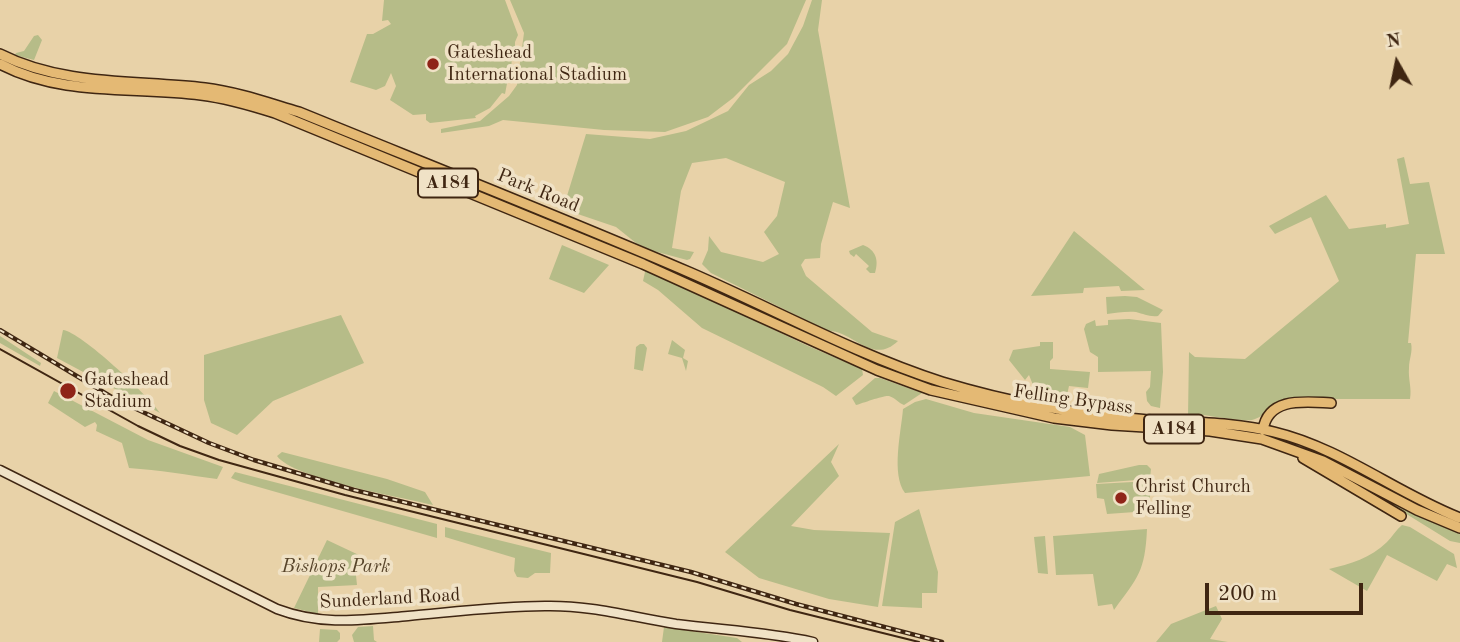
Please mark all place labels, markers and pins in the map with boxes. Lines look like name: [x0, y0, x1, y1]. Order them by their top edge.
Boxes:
place label: Gateshead International Stadium: [447, 42, 627, 86]
marker: Gateshead International Stadium: [425, 56, 441, 72]
place label: Gateshead Stadium: [84, 369, 169, 413]
marker: Gateshead Stadium: [58, 381, 78, 401]
place label: Christ Church Felling: [1135, 476, 1251, 520]
marker: Christ Church Felling: [1113, 490, 1129, 506]

